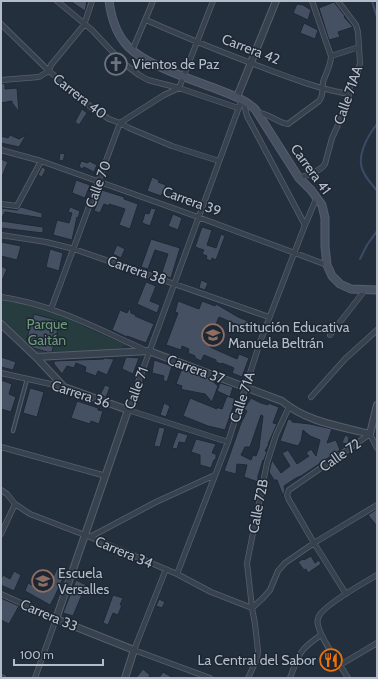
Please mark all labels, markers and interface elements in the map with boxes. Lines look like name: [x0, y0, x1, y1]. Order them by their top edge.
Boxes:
street label: Carrera 42: [219, 30, 283, 68]
church icon: Vientos de Paz: [103, 51, 129, 77]
place label: Vientos de Paz: [132, 55, 220, 73]
street label: Calle 71AA: [330, 63, 367, 127]
street label: Carrera 40: [50, 69, 111, 123]
street label: Carrera 41: [287, 140, 335, 198]
street label: Calle 70: [81, 158, 115, 210]
street label: Carrera 39: [160, 182, 224, 220]
street label: Carrera 38: [105, 251, 169, 289]
park label: Parque Gaitán: [26, 315, 68, 349]
place label: Institución Educativa Manuela Beltrán: [228, 318, 350, 352]
school or university icon: Institución Educativa Manuela Beltrán: [200, 322, 226, 348]
street label: Carrera 37: [165, 350, 227, 388]
street label: Calle 71: [120, 364, 152, 412]
street label: Calle 71A: [225, 369, 259, 425]
street label: Carrera 36: [49, 376, 113, 412]
street label: Calle 72: [316, 434, 364, 476]
street label: Calle 72B: [244, 477, 272, 535]
street label: Carrera 34: [92, 532, 156, 572]
place label: Escuela Versalles: [58, 564, 110, 598]
school or university icon: Escuela Versalles: [30, 568, 56, 594]
street label: Carrera 33: [18, 595, 80, 635]
scale bar: [14, 641, 103, 667]
text: 100 m: [20, 647, 54, 662]
restaurant icon: La Central del Sabor: [318, 647, 344, 673]
place label: La Central del Sabor: [197, 651, 317, 669]

